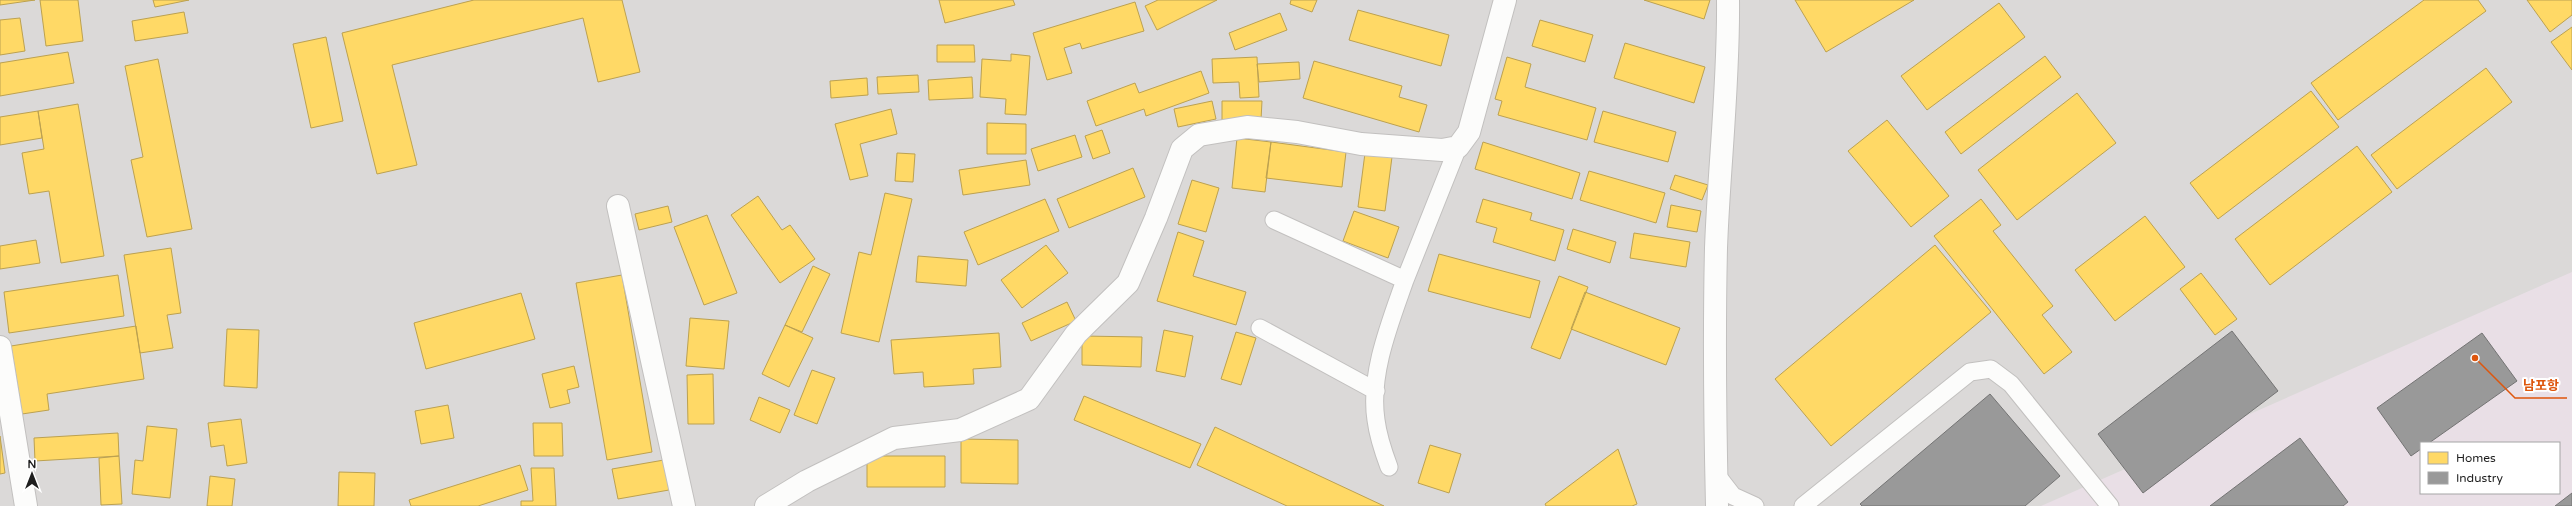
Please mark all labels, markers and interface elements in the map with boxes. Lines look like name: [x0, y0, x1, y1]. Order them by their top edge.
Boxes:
callout: 남포항: [2515, 373, 2567, 398]
text: 남포항: [2523, 378, 2559, 394]
legend: [2420, 442, 2560, 494]
text: Homes: [2456, 451, 2496, 465]
north arrow: [12, 454, 52, 494]
text: N: [28, 458, 36, 471]
text: Industry: [2456, 471, 2503, 485]

